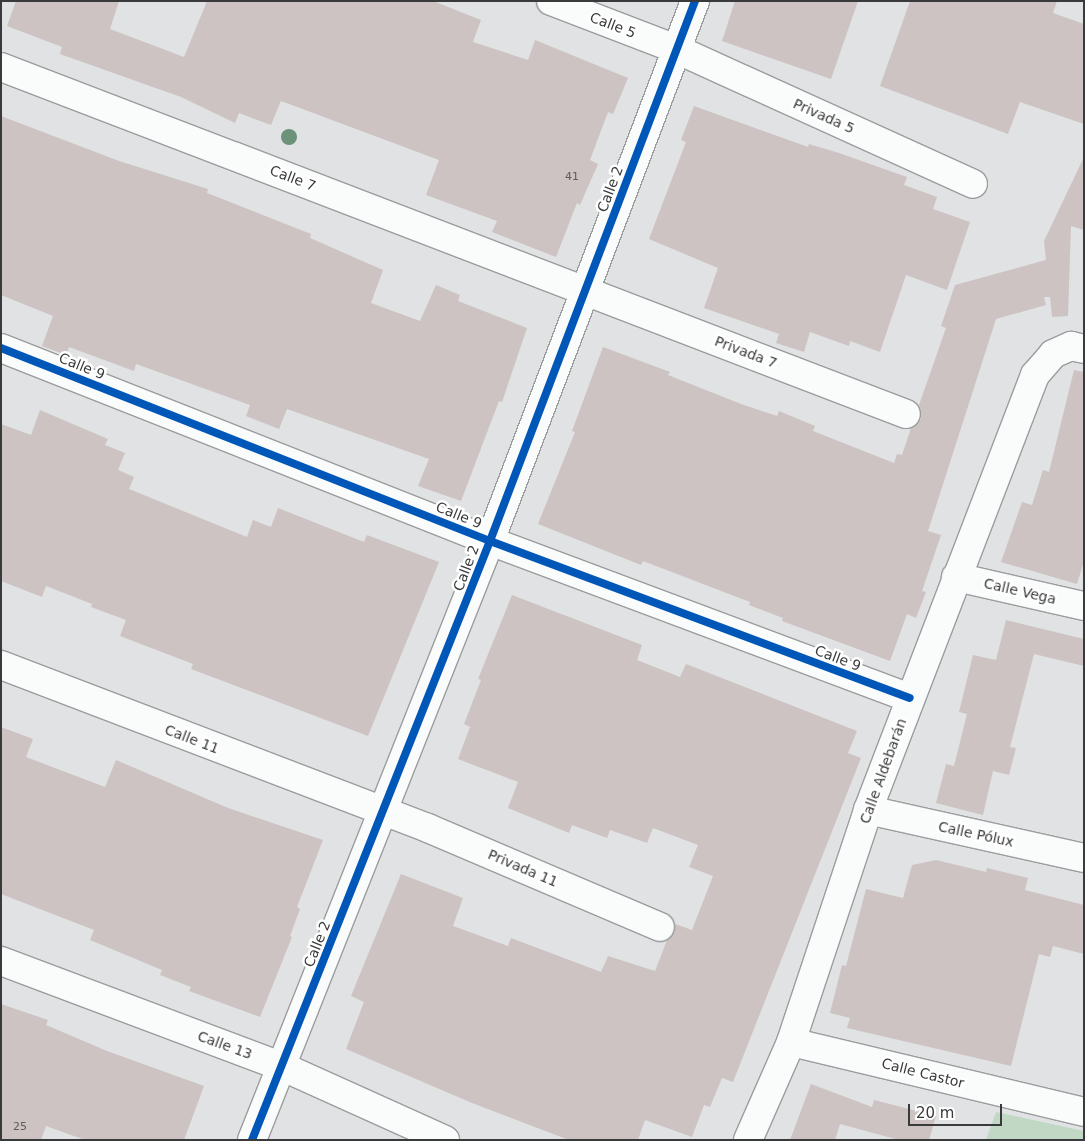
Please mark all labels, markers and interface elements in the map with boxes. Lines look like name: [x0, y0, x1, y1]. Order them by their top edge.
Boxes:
street label: Calle 5: [588, 9, 638, 41]
street label: Privada 5: [791, 95, 857, 137]
street label: Calle 7: [268, 162, 318, 194]
street label: Calle 2: [594, 164, 626, 214]
house number: 41: [565, 170, 579, 184]
street label: Privada 7: [712, 332, 780, 372]
street label: Calle 9: [57, 349, 107, 383]
street label: Calle 9: [434, 498, 484, 532]
street label: Calle 2: [450, 543, 482, 593]
street label: Calle Vega: [982, 575, 1058, 607]
street label: Calle 9: [813, 642, 863, 674]
street label: Calle Aldebarán: [856, 716, 910, 826]
street label: Calle 11: [162, 721, 222, 757]
street label: Calle Pólux: [937, 818, 1015, 850]
street label: Privada 11: [485, 846, 561, 890]
street label: Calle 2: [300, 919, 334, 969]
street label: Calle 13: [195, 1027, 255, 1063]
street label: Calle Castor: [880, 1055, 966, 1091]
scale bar: [910, 1094, 1004, 1126]
text: 20 m: [916, 1104, 954, 1122]
house number: 25: [13, 1120, 27, 1134]

